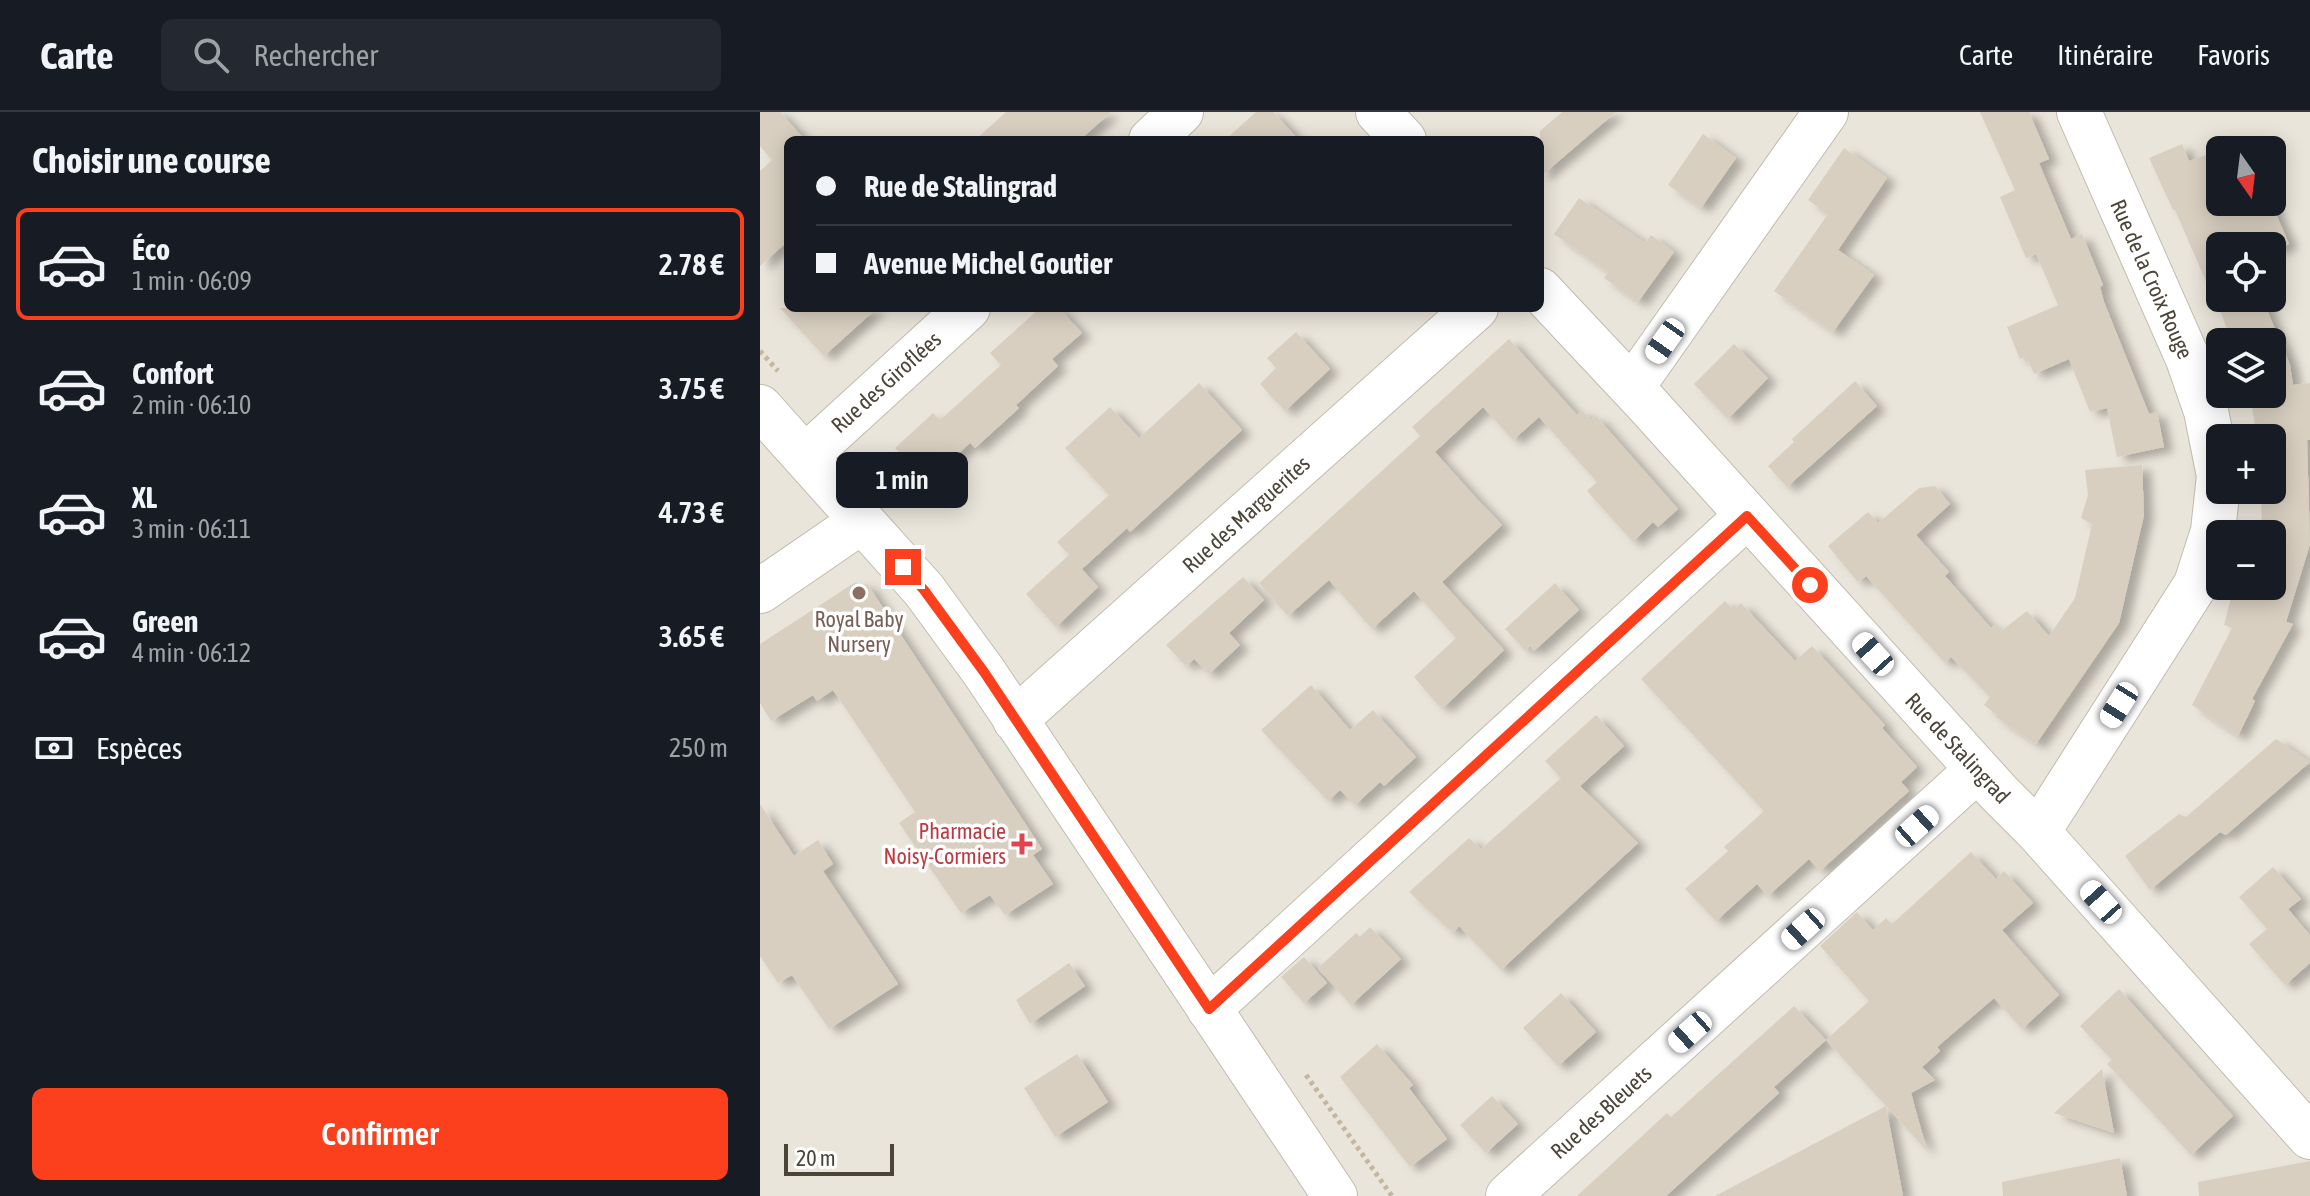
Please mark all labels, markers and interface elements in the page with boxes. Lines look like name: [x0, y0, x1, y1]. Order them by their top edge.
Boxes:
search box: [161, 19, 721, 91]
icon: search: [189, 33, 233, 77]
text: Carte: [40, 34, 113, 77]
text: Rechercher: [253, 38, 378, 72]
text: Carte: [1959, 39, 2013, 71]
text: Itinéraire: [2057, 39, 2153, 71]
text: Favoris: [2197, 39, 2270, 71]
north arrow: [2206, 136, 2286, 216]
map controls: [2206, 136, 2286, 600]
text: Choisir une course: [32, 139, 271, 181]
text: Rue de Stalingrad: [864, 169, 1057, 203]
street label: Rue de la Croix Rouge: [2105, 195, 2199, 363]
icon: car: [36, 228, 108, 300]
text: Éco: [132, 232, 170, 266]
button: locate: [2206, 232, 2286, 312]
text: Avenue Michel Goutier: [864, 246, 1112, 280]
text: 2.78 €: [659, 247, 724, 281]
text: 1 min · 06:09: [132, 266, 252, 296]
car: [1641, 314, 1689, 368]
street label: Rue des Giroflées: [826, 326, 946, 438]
button: layers: [2206, 328, 2286, 408]
icon: car: [36, 352, 108, 424]
text: Confort: [132, 356, 214, 390]
text: 3.75 €: [659, 371, 724, 405]
text: 2 min · 06:10: [132, 390, 251, 420]
button: +: [2206, 424, 2286, 504]
street label: Rue des Marguerites: [1177, 450, 1315, 578]
callout: 1 min: [837, 451, 969, 507]
text: 1 min: [875, 465, 929, 495]
icon: car: [36, 476, 108, 548]
text: XL: [132, 480, 157, 514]
text: 4.73 €: [659, 495, 724, 529]
text: 3 min · 06:11: [132, 514, 251, 544]
button: −: [2206, 520, 2286, 600]
route end: [885, 549, 921, 585]
route start: [1792, 567, 1828, 603]
marker: Royal Baby Nursery: [850, 584, 868, 602]
icon: car: [36, 600, 108, 672]
text: Green: [132, 604, 198, 638]
place label: Royal Baby Nursery: [815, 606, 903, 657]
text: 3.65 €: [659, 619, 724, 653]
car: [1848, 628, 1898, 680]
text: 4 min · 06:12: [132, 638, 251, 668]
car: [2096, 678, 2142, 732]
street label: Rue de Stalingrad: [1900, 687, 2016, 809]
icon: cash: [32, 726, 76, 770]
text: Espèces: [96, 731, 182, 765]
text: 250 m: [669, 733, 728, 763]
car: [1891, 801, 1943, 851]
place label: Pharmacie Noisy-Cormiers: [883, 818, 1006, 869]
marker: Pharmacie Noisy-Cormiers: [1013, 835, 1031, 853]
car: [2076, 876, 2126, 928]
car: [1777, 904, 1829, 954]
car: [1664, 1007, 1716, 1057]
street label: Rue des Bleuets: [1545, 1060, 1657, 1164]
button: Confirmer: [32, 1088, 728, 1180]
scale bar: [784, 1140, 894, 1176]
text: 20 m: [796, 1145, 836, 1171]

